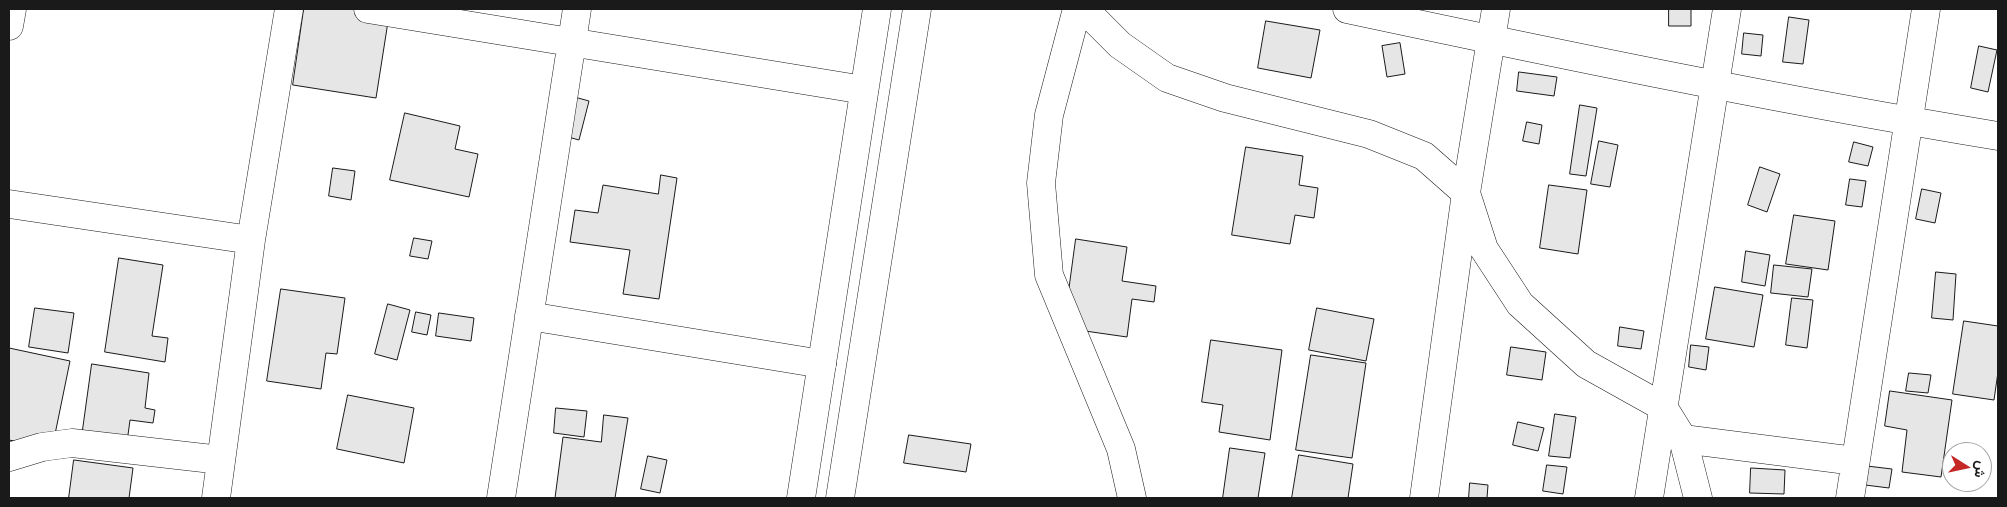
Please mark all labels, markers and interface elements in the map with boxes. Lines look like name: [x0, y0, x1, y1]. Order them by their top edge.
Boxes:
north arrow: [1942, 442, 1992, 492]
text: ش: [1971, 460, 1991, 479]

